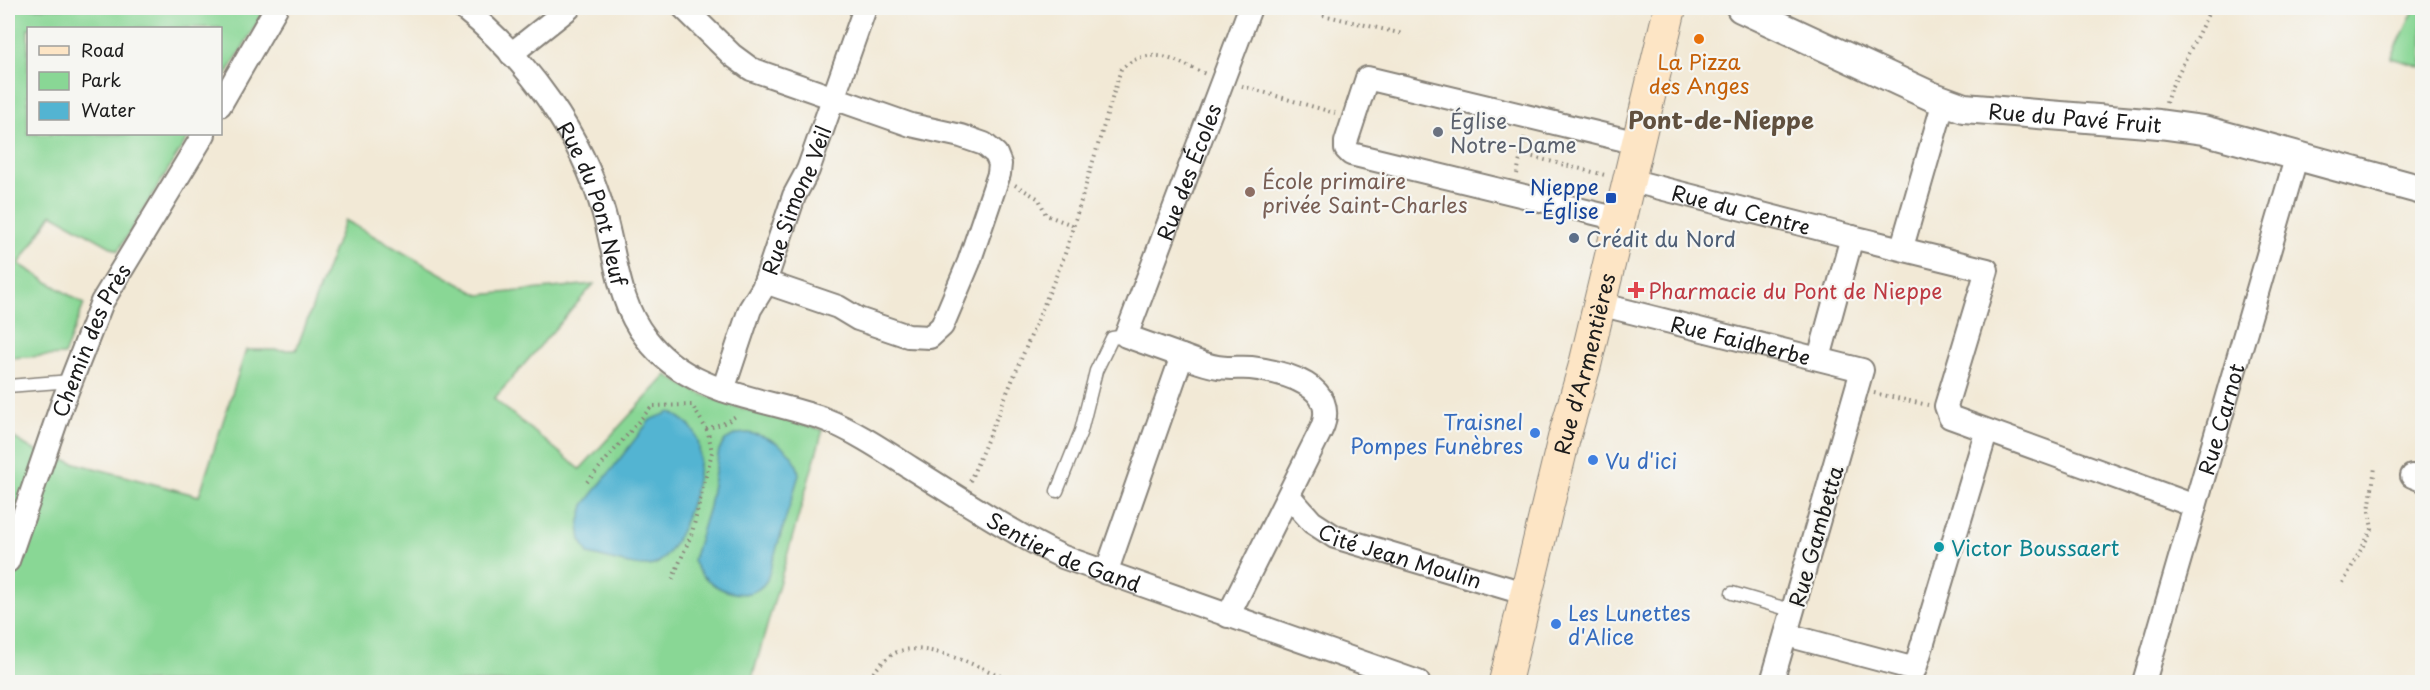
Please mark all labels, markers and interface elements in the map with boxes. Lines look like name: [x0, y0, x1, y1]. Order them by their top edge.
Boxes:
legend: [27, 27, 222, 135]
marker: La Pizza des Anges: [1692, 32, 1706, 46]
text: Road: [81, 36, 125, 63]
place label: La Pizza des Anges: [1649, 45, 1749, 101]
text: Park: [81, 66, 121, 93]
street label: Rue du Pavé Fruit: [1987, 94, 2163, 140]
text: Water: [81, 96, 136, 123]
street label: Rue des Écoles: [1148, 99, 1229, 245]
district label: Pont-de-Nieppe: [1628, 101, 1814, 137]
place label: Église Notre-Dame: [1450, 104, 1577, 160]
street label: Rue du Pont Neuf: [550, 115, 637, 290]
street label: Rue Simone Veil: [753, 121, 839, 279]
marker: Église Notre-Dame: [1431, 125, 1445, 139]
place label: École primaire privée Saint-Charles: [1262, 164, 1467, 220]
place label: Nieppe – Église: [1524, 170, 1599, 226]
street label: Rue du Centre: [1669, 176, 1814, 242]
marker: École primaire privée Saint-Charles: [1243, 185, 1257, 199]
marker: Nieppe – Église: [1604, 191, 1618, 205]
place label: Crédit du Nord: [1586, 222, 1736, 254]
marker: Crédit du Nord: [1567, 231, 1581, 245]
street label: Chemin des Près: [43, 257, 138, 421]
street label: Rue d'Armentières: [1545, 270, 1622, 458]
place label: Pharmacie du Pont de Nieppe: [1648, 274, 1942, 306]
marker: Pharmacie du Pont de Nieppe: [1629, 283, 1643, 297]
street label: Rue Faidherbe: [1668, 307, 1814, 372]
street label: Rue Carnot: [2189, 359, 2252, 478]
place label: Traisnel Pompes Funèbres: [1350, 405, 1523, 461]
marker: Traisnel Pompes Funèbres: [1528, 426, 1542, 440]
place label: Vu d'ici: [1605, 444, 1677, 476]
marker: Vu d'ici: [1586, 453, 1600, 467]
street label: Rue Gambetta: [1780, 461, 1850, 611]
street label: Sentier de Gand: [981, 503, 1146, 599]
street label: Cité Jean Moulin: [1312, 514, 1486, 596]
place label: Victor Boussaert: [1951, 531, 2119, 563]
marker: Victor Boussaert: [1932, 540, 1946, 554]
place label: Les Lunettes d'Alice: [1568, 596, 1691, 652]
marker: Les Lunettes d'Alice: [1549, 617, 1563, 631]

